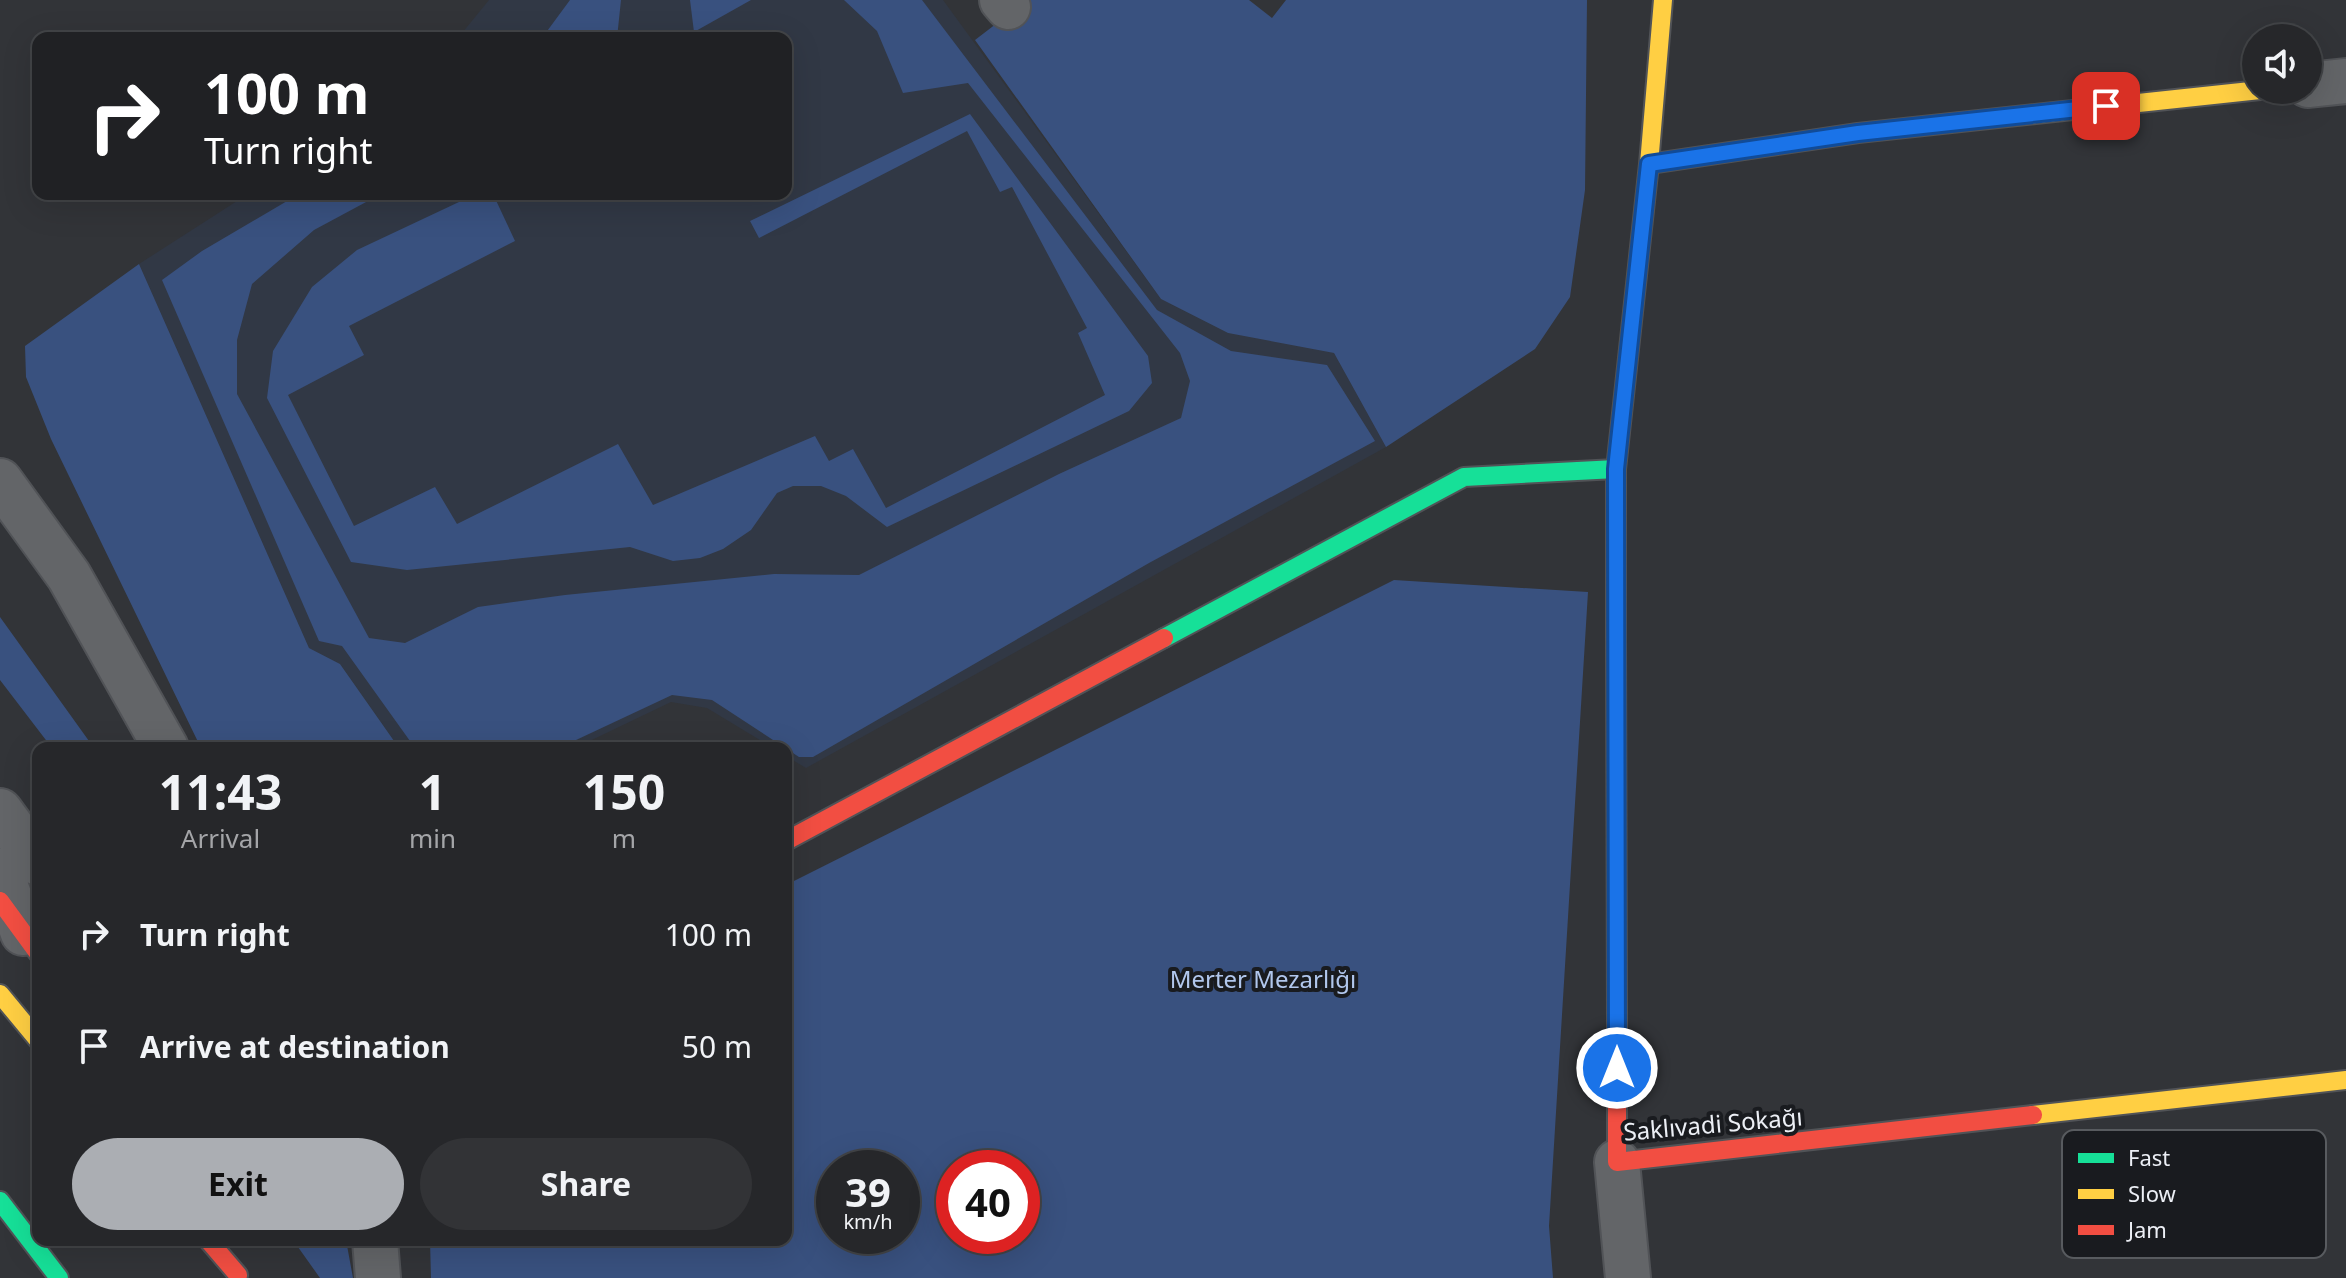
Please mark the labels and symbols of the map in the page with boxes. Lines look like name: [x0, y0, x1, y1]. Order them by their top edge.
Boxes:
pin: [2072, 72, 2140, 140]
park label: Merter Mezarlığı: [1170, 962, 1356, 995]
position arrow: [1575, 1026, 1659, 1110]
street label: Saklıvadi Sokağı: [1622, 1099, 1804, 1148]
legend: [2062, 1130, 2326, 1258]
text: Fast: [2128, 1142, 2170, 1172]
speed limit sign: 40: [936, 1150, 1040, 1254]
text: Slow: [2128, 1178, 2177, 1208]
text: Jam: [2126, 1214, 2167, 1244]

